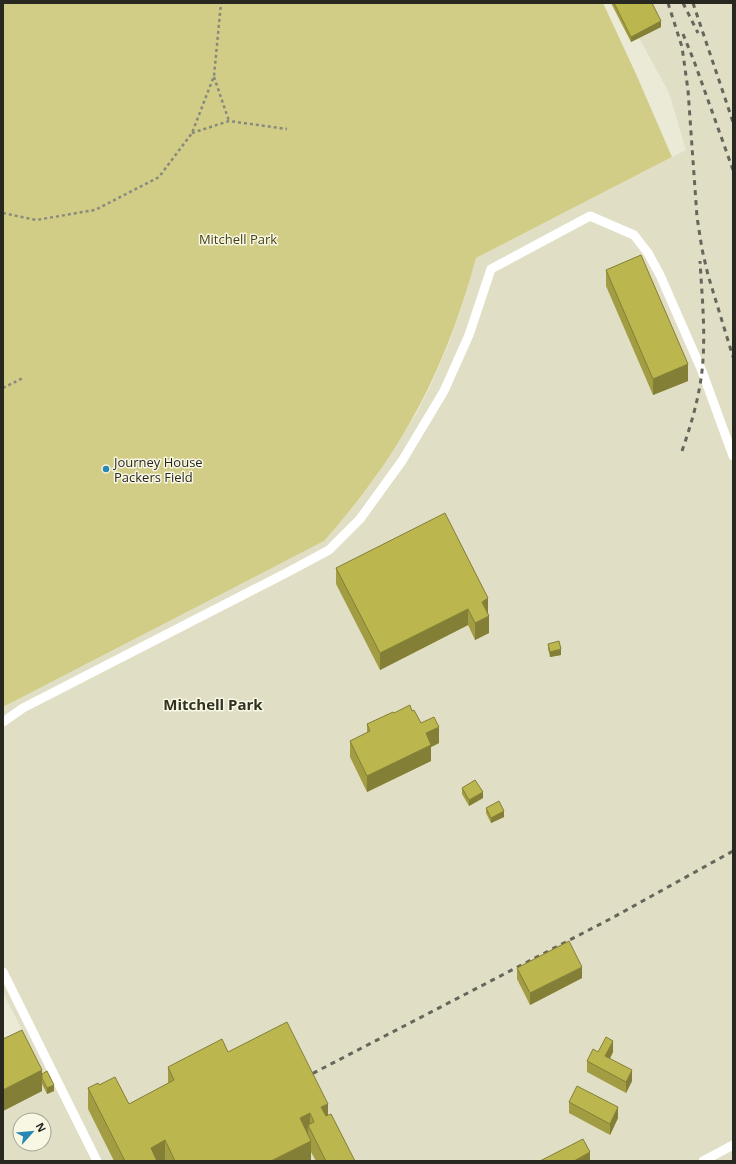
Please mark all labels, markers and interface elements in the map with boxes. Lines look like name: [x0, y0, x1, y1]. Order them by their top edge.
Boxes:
park label: Mitchell Park: [199, 230, 277, 248]
place label: Journey House Packers Field: [112, 453, 203, 486]
marker: Journey House Packers Field: [101, 464, 111, 474]
district label: Mitchell Park: [163, 694, 263, 714]
north arrow: [12, 1112, 52, 1152]
text: N: [33, 1120, 50, 1135]

